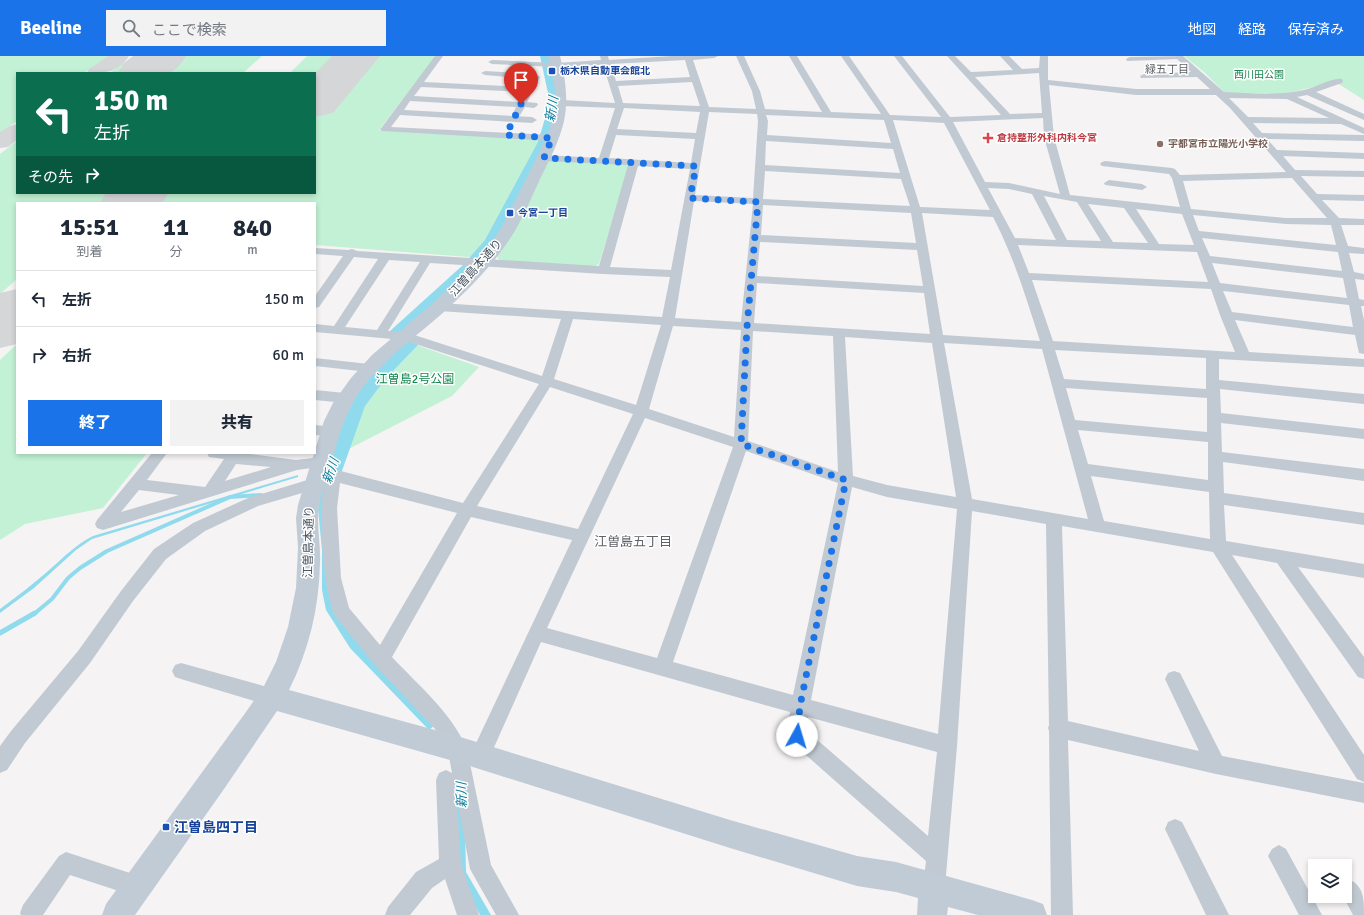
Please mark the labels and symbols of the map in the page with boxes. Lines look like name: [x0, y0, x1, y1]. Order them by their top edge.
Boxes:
pin: [504, 63, 538, 104]
district label: 緑五丁目: [1145, 63, 1189, 76]
place label: 栃木県自動車会館北: [560, 65, 650, 77]
marker: 栃木県自動車会館北: [547, 66, 557, 76]
park label: 西川田公園: [1234, 69, 1284, 81]
water label: 新川: [542, 93, 562, 123]
marker: 倉持整形外科内科今宮: [982, 132, 994, 144]
place label: 倉持整形外科内科今宮: [997, 132, 1097, 144]
place label: 宇都宮市立陽光小学校: [1168, 138, 1268, 150]
marker: 宇都宮市立陽光小学校: [1155, 139, 1165, 149]
place label: 今宮一丁目: [518, 207, 568, 219]
marker: 今宮一丁目: [505, 208, 515, 218]
street label: 江曽島本通り: [446, 236, 506, 300]
park label: 江曽島2号公園: [376, 372, 454, 387]
water label: 新川: [319, 454, 343, 486]
street label: 江曽島本通り: [301, 506, 317, 578]
district label: 江曽島五丁目: [594, 534, 672, 550]
position arrow: [776, 715, 818, 757]
water label: 新川: [454, 780, 470, 808]
place label: 江曽島四丁目: [174, 819, 258, 836]
marker: 江曽島四丁目: [161, 822, 171, 832]

